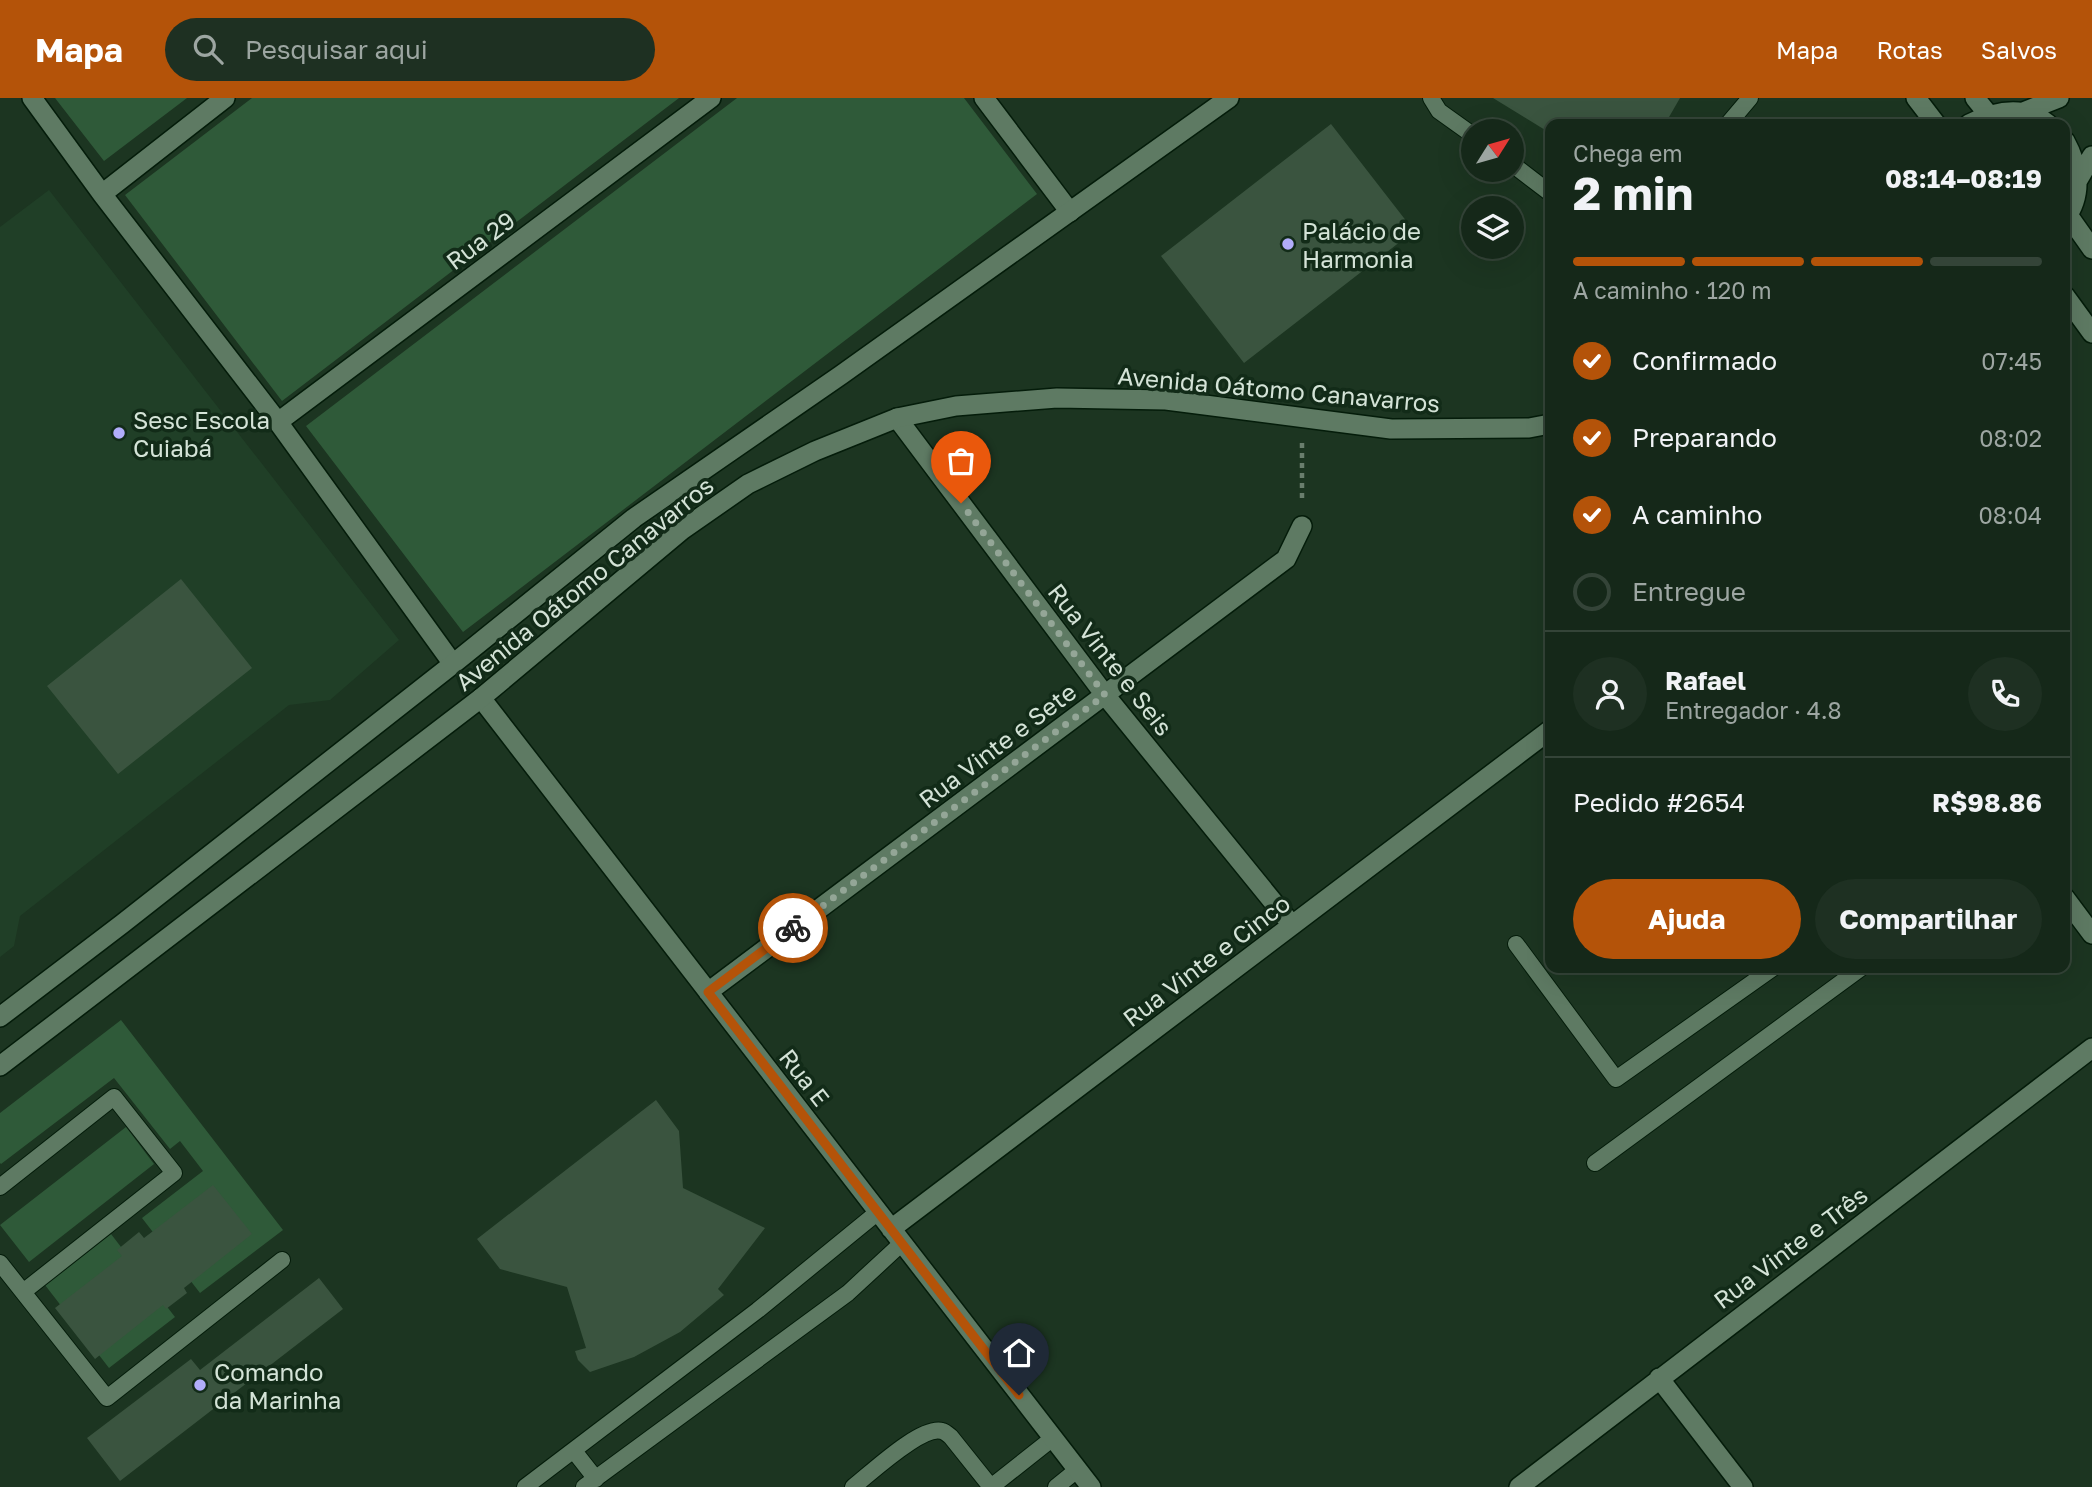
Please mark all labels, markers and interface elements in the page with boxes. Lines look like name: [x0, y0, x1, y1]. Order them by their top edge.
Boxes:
search box: [165, 18, 655, 81]
text: Mapa: [35, 30, 123, 69]
icon: search: [189, 30, 227, 68]
text: Pesquisar aqui: [245, 34, 428, 65]
text: Mapa: [1776, 35, 1838, 64]
text: Rotas: [1876, 35, 1943, 64]
text: Salvos: [1981, 35, 2057, 64]
north arrow: [1461, 119, 1524, 182]
map controls: [1461, 119, 1524, 259]
text: Chega em: [1573, 139, 1683, 167]
text: 08:14–08:19: [1885, 163, 2042, 194]
text: 2 min: [1573, 165, 1693, 220]
button: layers: [1461, 196, 1524, 259]
street label: Rua 29: [440, 205, 520, 275]
place label: Palácio de Harmonia: [1302, 216, 1421, 273]
marker: Palácio de Harmonia: [1280, 236, 1296, 252]
text: A caminho · 120 m: [1573, 276, 1772, 304]
icon: check: [1573, 342, 1611, 380]
text: Confirmado: [1632, 345, 1777, 376]
text: 07:45: [1981, 347, 2042, 375]
street label: Avenida Oátomo Canavarros: [1117, 360, 1441, 418]
place label: Sesc Escola Cuiabá: [133, 405, 270, 462]
icon: check: [1573, 419, 1611, 457]
text: Preparando: [1632, 422, 1777, 453]
text: 08:02: [1979, 424, 2042, 452]
marker: Sesc Escola Cuiabá: [111, 425, 127, 441]
pin: [931, 431, 991, 503]
icon: bag: [942, 442, 980, 480]
street label: Avenida Oátomo Canavarros: [449, 470, 719, 696]
icon: check: [1573, 496, 1611, 534]
text: A caminho: [1632, 499, 1762, 530]
text: 08:04: [1979, 501, 2042, 529]
text: Entregue: [1632, 576, 1746, 607]
street label: Rua Vinte e Seis: [1043, 577, 1179, 741]
button: person: [1573, 657, 1647, 731]
button: phone: [1968, 657, 2042, 731]
text: Rafael: [1665, 665, 1746, 696]
street label: Rua Vinte e Sete: [913, 676, 1081, 814]
text: Entregador · 4.8: [1665, 696, 1842, 724]
text: Pedido #2654: [1573, 787, 1745, 818]
text: R$98.86: [1932, 787, 2042, 818]
button: Ajuda: [1573, 879, 1801, 959]
button: Compartilhar: [1815, 879, 2042, 959]
street label: Rua Vinte e Cinco: [1117, 888, 1295, 1032]
courier: [758, 893, 828, 963]
icon: bike: [774, 909, 812, 947]
street label: Rua E: [774, 1043, 836, 1111]
street label: Rua Vinte e Três: [1707, 1180, 1873, 1314]
pin: [989, 1323, 1049, 1395]
icon: home: [1000, 1334, 1038, 1372]
place label: Comando da Marinha: [214, 1357, 341, 1414]
marker: Comando da Marinha: [192, 1377, 208, 1393]

